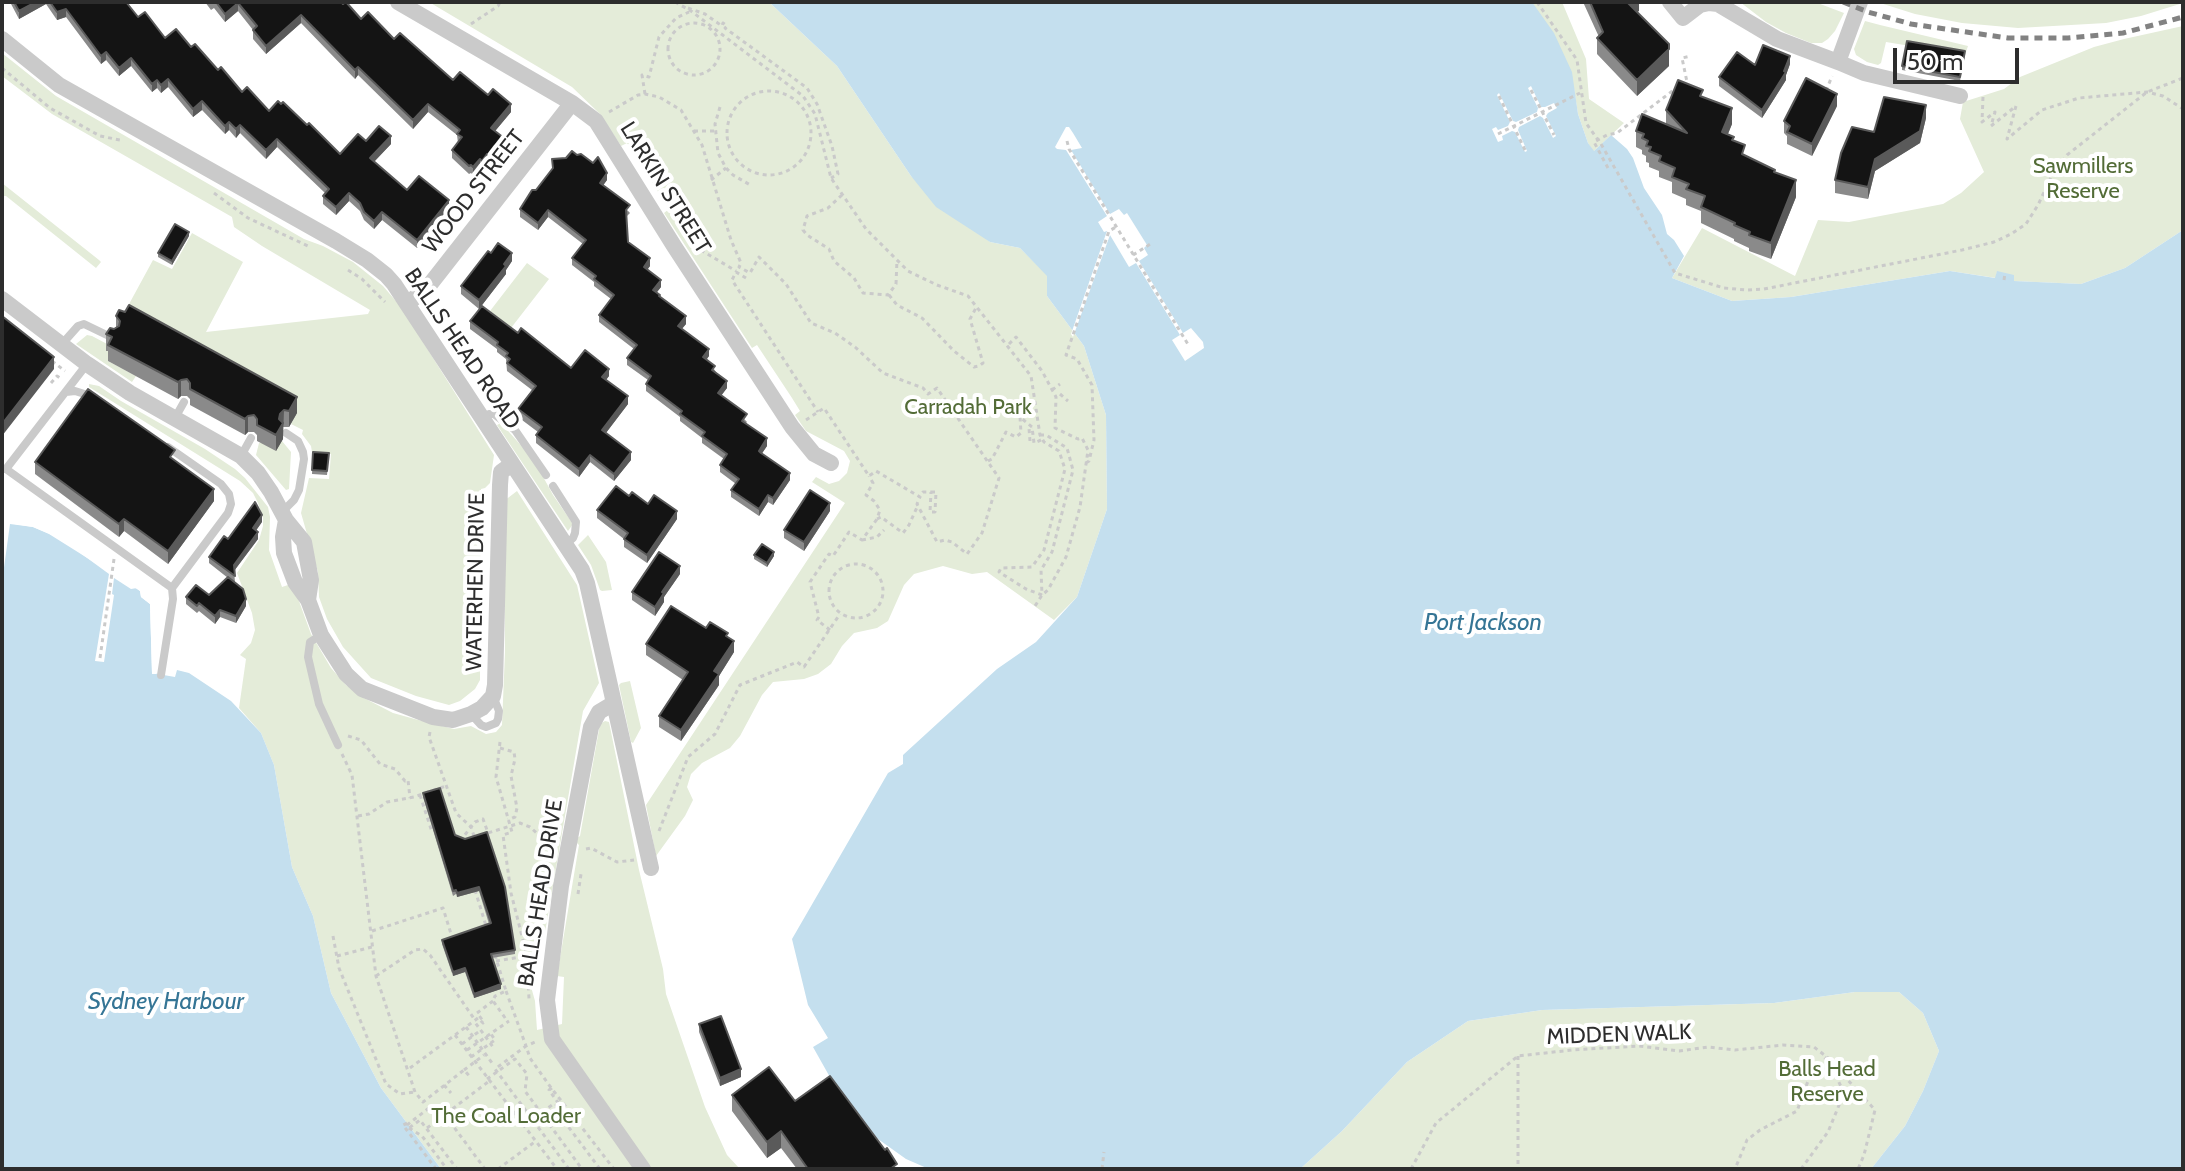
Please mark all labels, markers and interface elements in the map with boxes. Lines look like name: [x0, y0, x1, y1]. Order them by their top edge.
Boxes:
scale bar: [1897, 32, 2023, 82]
text: 50 m: [1907, 47, 1963, 76]
street label: LARKIN STREET: [614, 117, 716, 259]
street label: WOOD STREET: [418, 125, 530, 259]
park label: Sawmillers Reserve: [2033, 154, 2133, 206]
street label: BALLS HEAD ROAD: [398, 264, 526, 434]
park label: Carradah Park: [904, 395, 1032, 421]
street label: WATERHEN DRIVE: [461, 493, 491, 671]
water label: Port Jackson: [1424, 609, 1542, 637]
street label: BALLS HEAD DRIVE: [513, 797, 569, 989]
water label: Sydney Harbour: [88, 988, 244, 1016]
street label: MIDDEN WALK: [1546, 1019, 1692, 1051]
park label: Balls Head Reserve: [1778, 1057, 1876, 1108]
park label: The Coal Loader: [431, 1104, 581, 1130]

